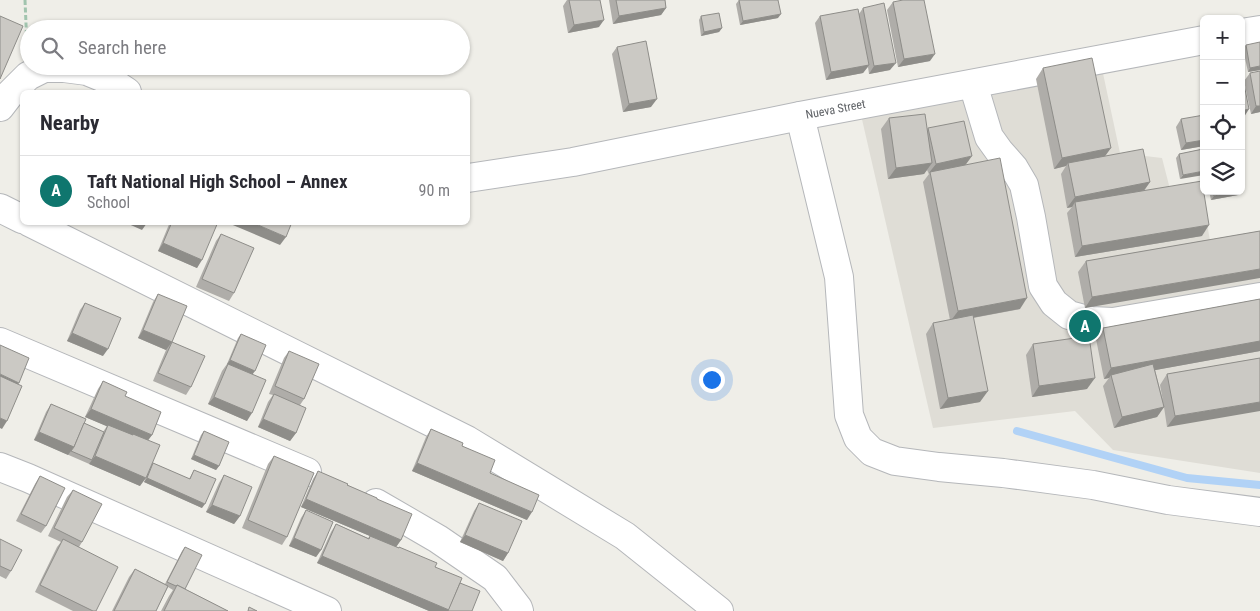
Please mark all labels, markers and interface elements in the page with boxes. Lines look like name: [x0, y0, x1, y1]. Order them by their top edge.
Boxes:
map controls: [1200, 15, 1245, 195]
button: +: [1200, 15, 1245, 60]
search box: [20, 20, 470, 75]
icon: search: [38, 34, 66, 62]
text: Search here: [78, 36, 166, 59]
button: −: [1200, 60, 1245, 105]
street label: Nueva Street: [805, 97, 867, 122]
button: locate: [1200, 105, 1245, 150]
text: Nearby: [40, 111, 99, 135]
button: layers: [1200, 150, 1245, 195]
text: Taft National High School – Annex: [87, 170, 348, 193]
text: A: [51, 181, 61, 200]
text: 90 m: [418, 181, 450, 200]
text: School: [87, 193, 130, 212]
pin: A: [1069, 307, 1101, 345]
your location: [699, 367, 725, 393]

